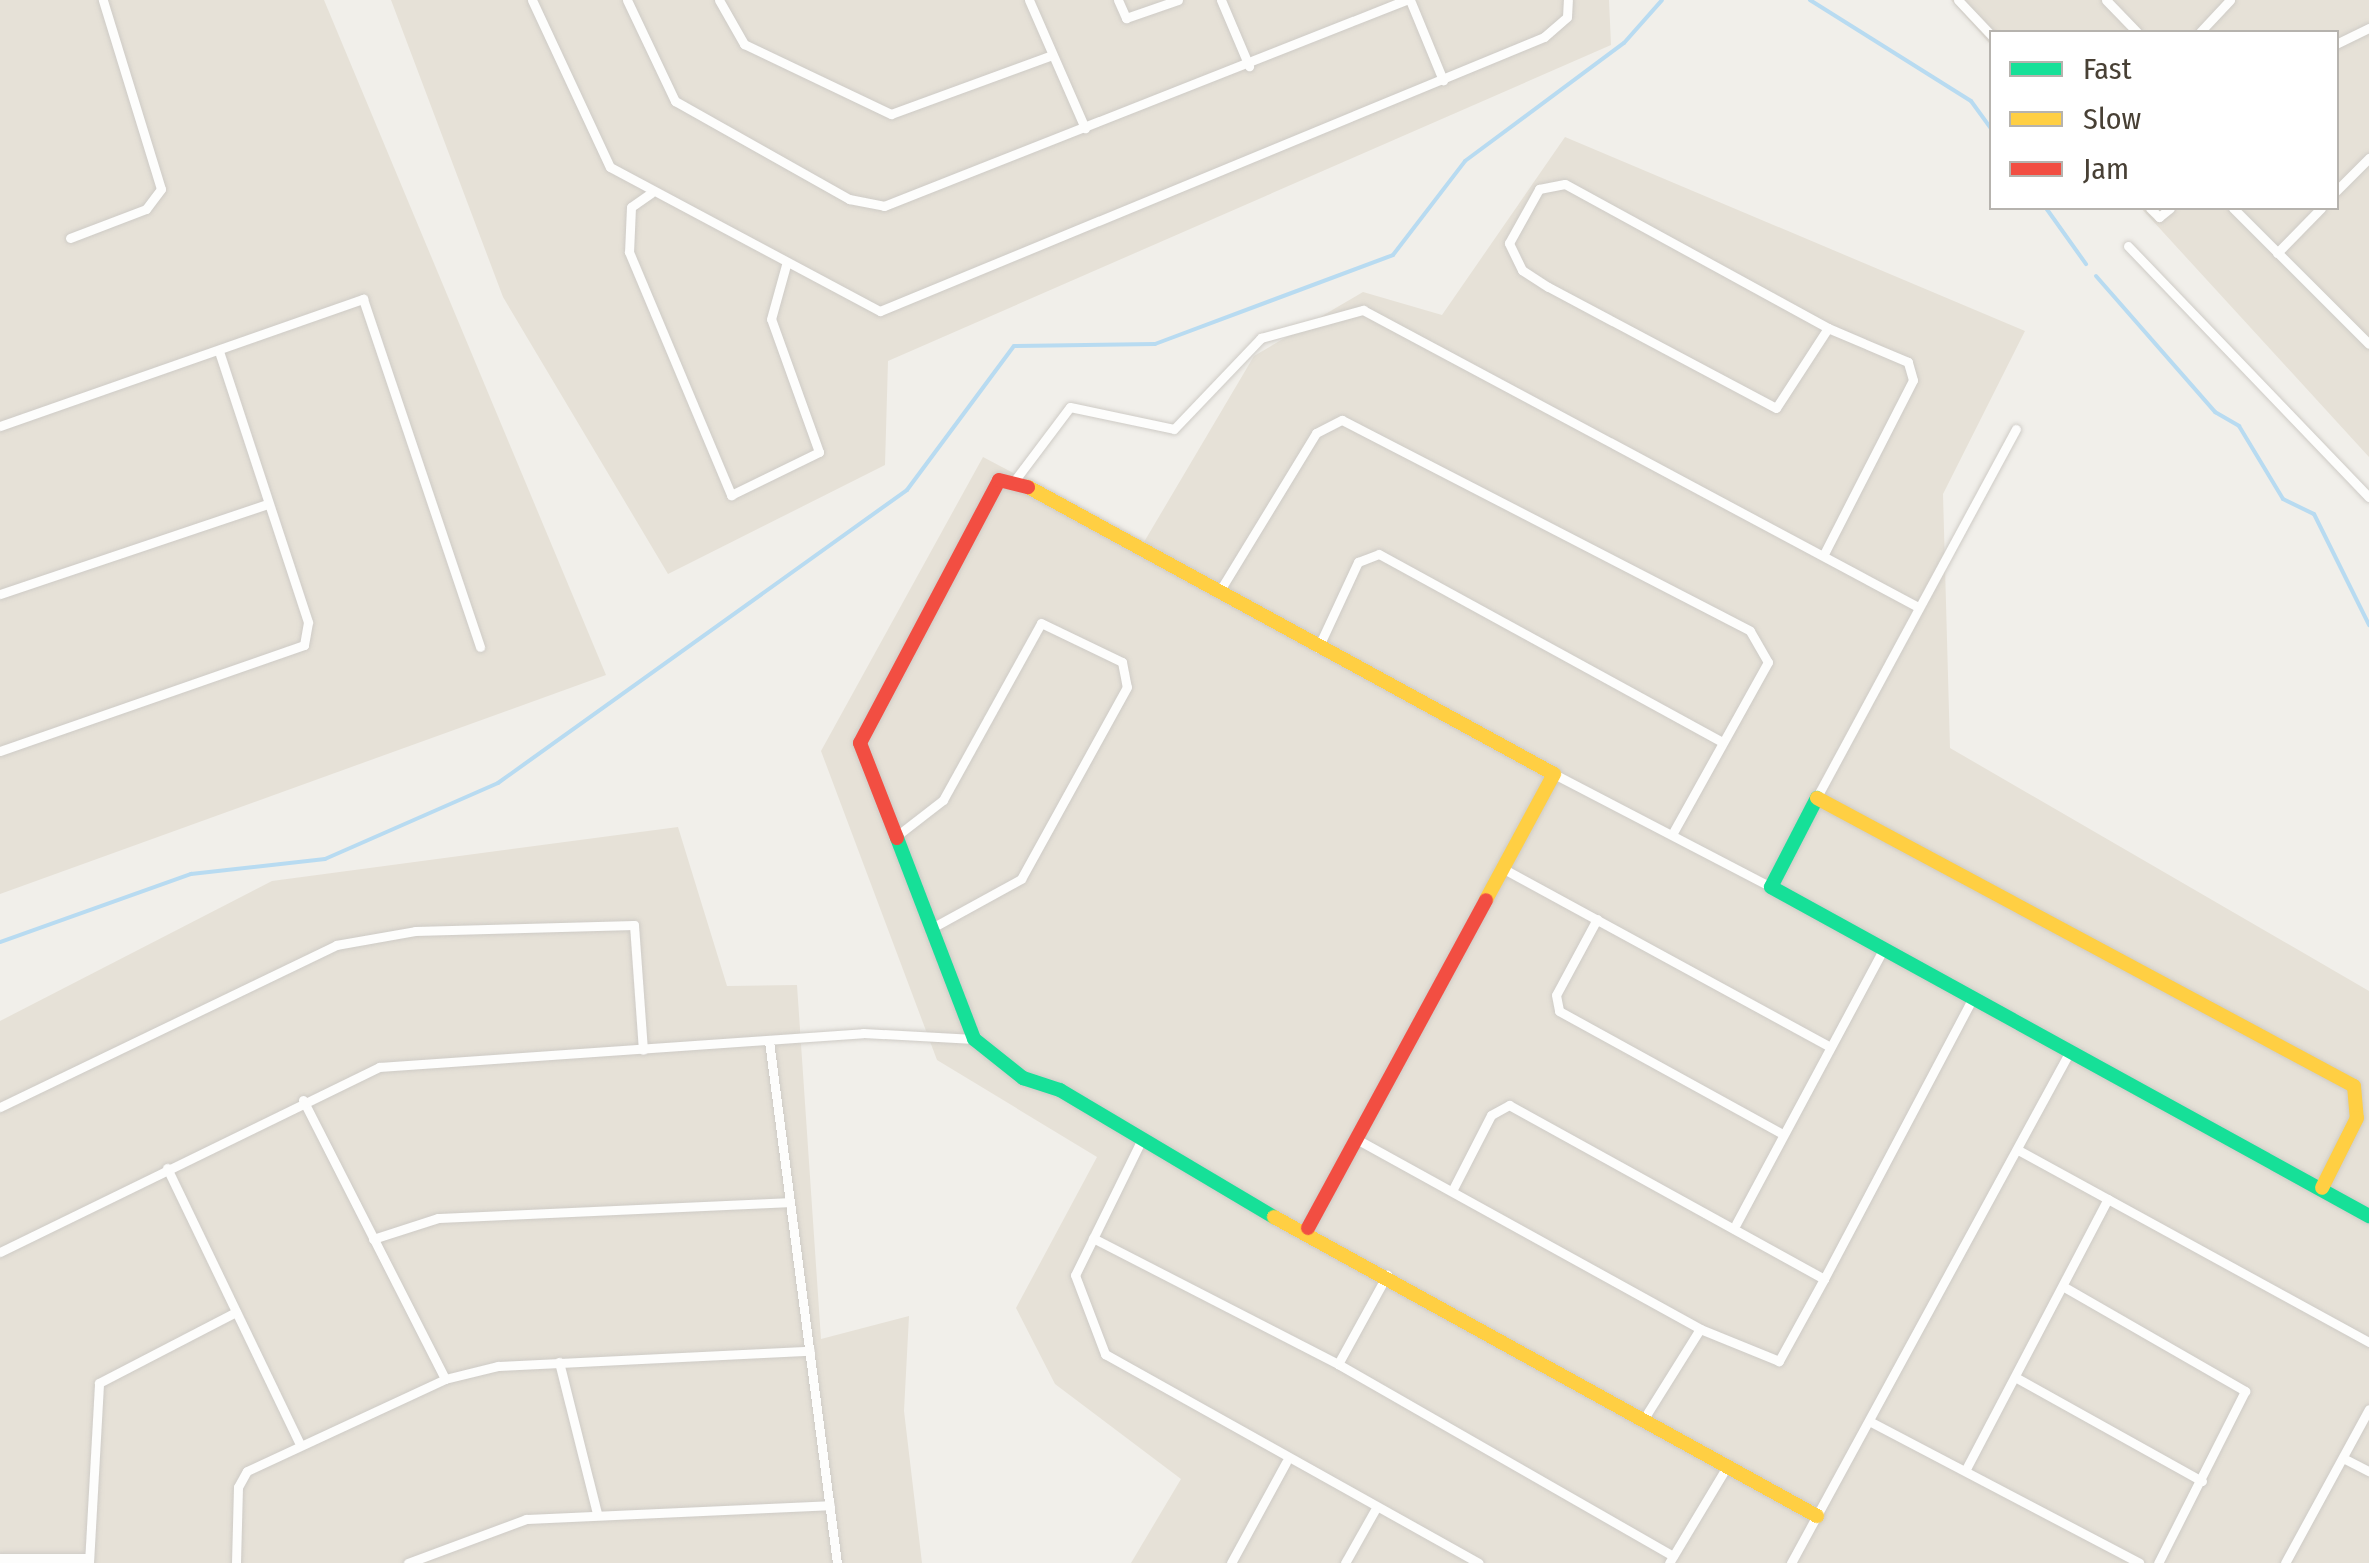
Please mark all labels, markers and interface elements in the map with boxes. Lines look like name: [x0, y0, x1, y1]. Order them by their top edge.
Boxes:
legend: [1989, 30, 2339, 210]
text: Fast: [2083, 51, 2131, 87]
text: Slow: [2083, 101, 2141, 137]
text: Jam: [2083, 151, 2129, 187]

